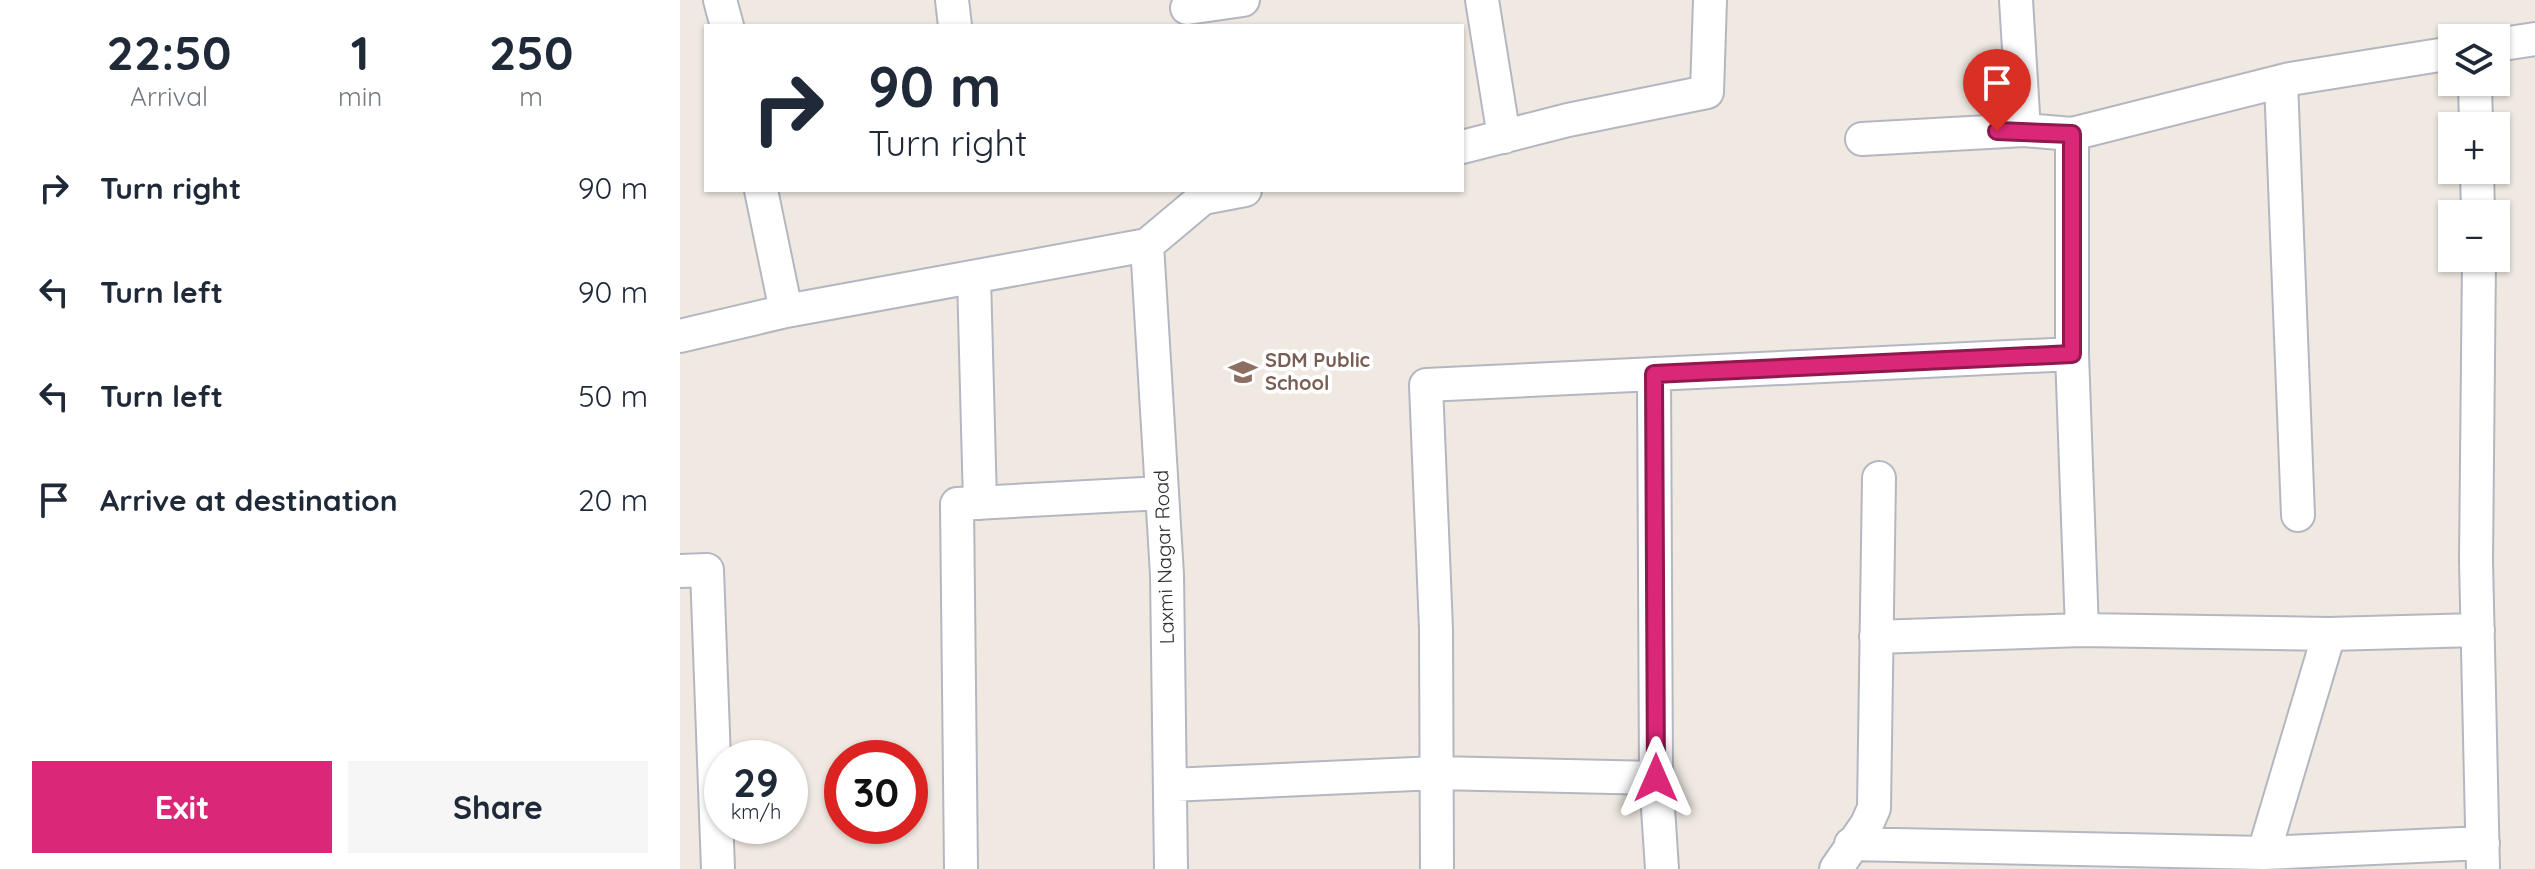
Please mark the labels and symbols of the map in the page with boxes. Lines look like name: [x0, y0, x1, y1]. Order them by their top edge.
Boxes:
pin: [1963, 49, 2031, 131]
place label: SDM Public School: [1265, 347, 1370, 395]
school or university icon: SDM Public School: [1228, 357, 1258, 387]
street label: Laxmi Nagar Road: [1148, 469, 1179, 645]
position arrow: [1614, 736, 1698, 820]
speed limit sign: 30: [824, 740, 928, 844]

